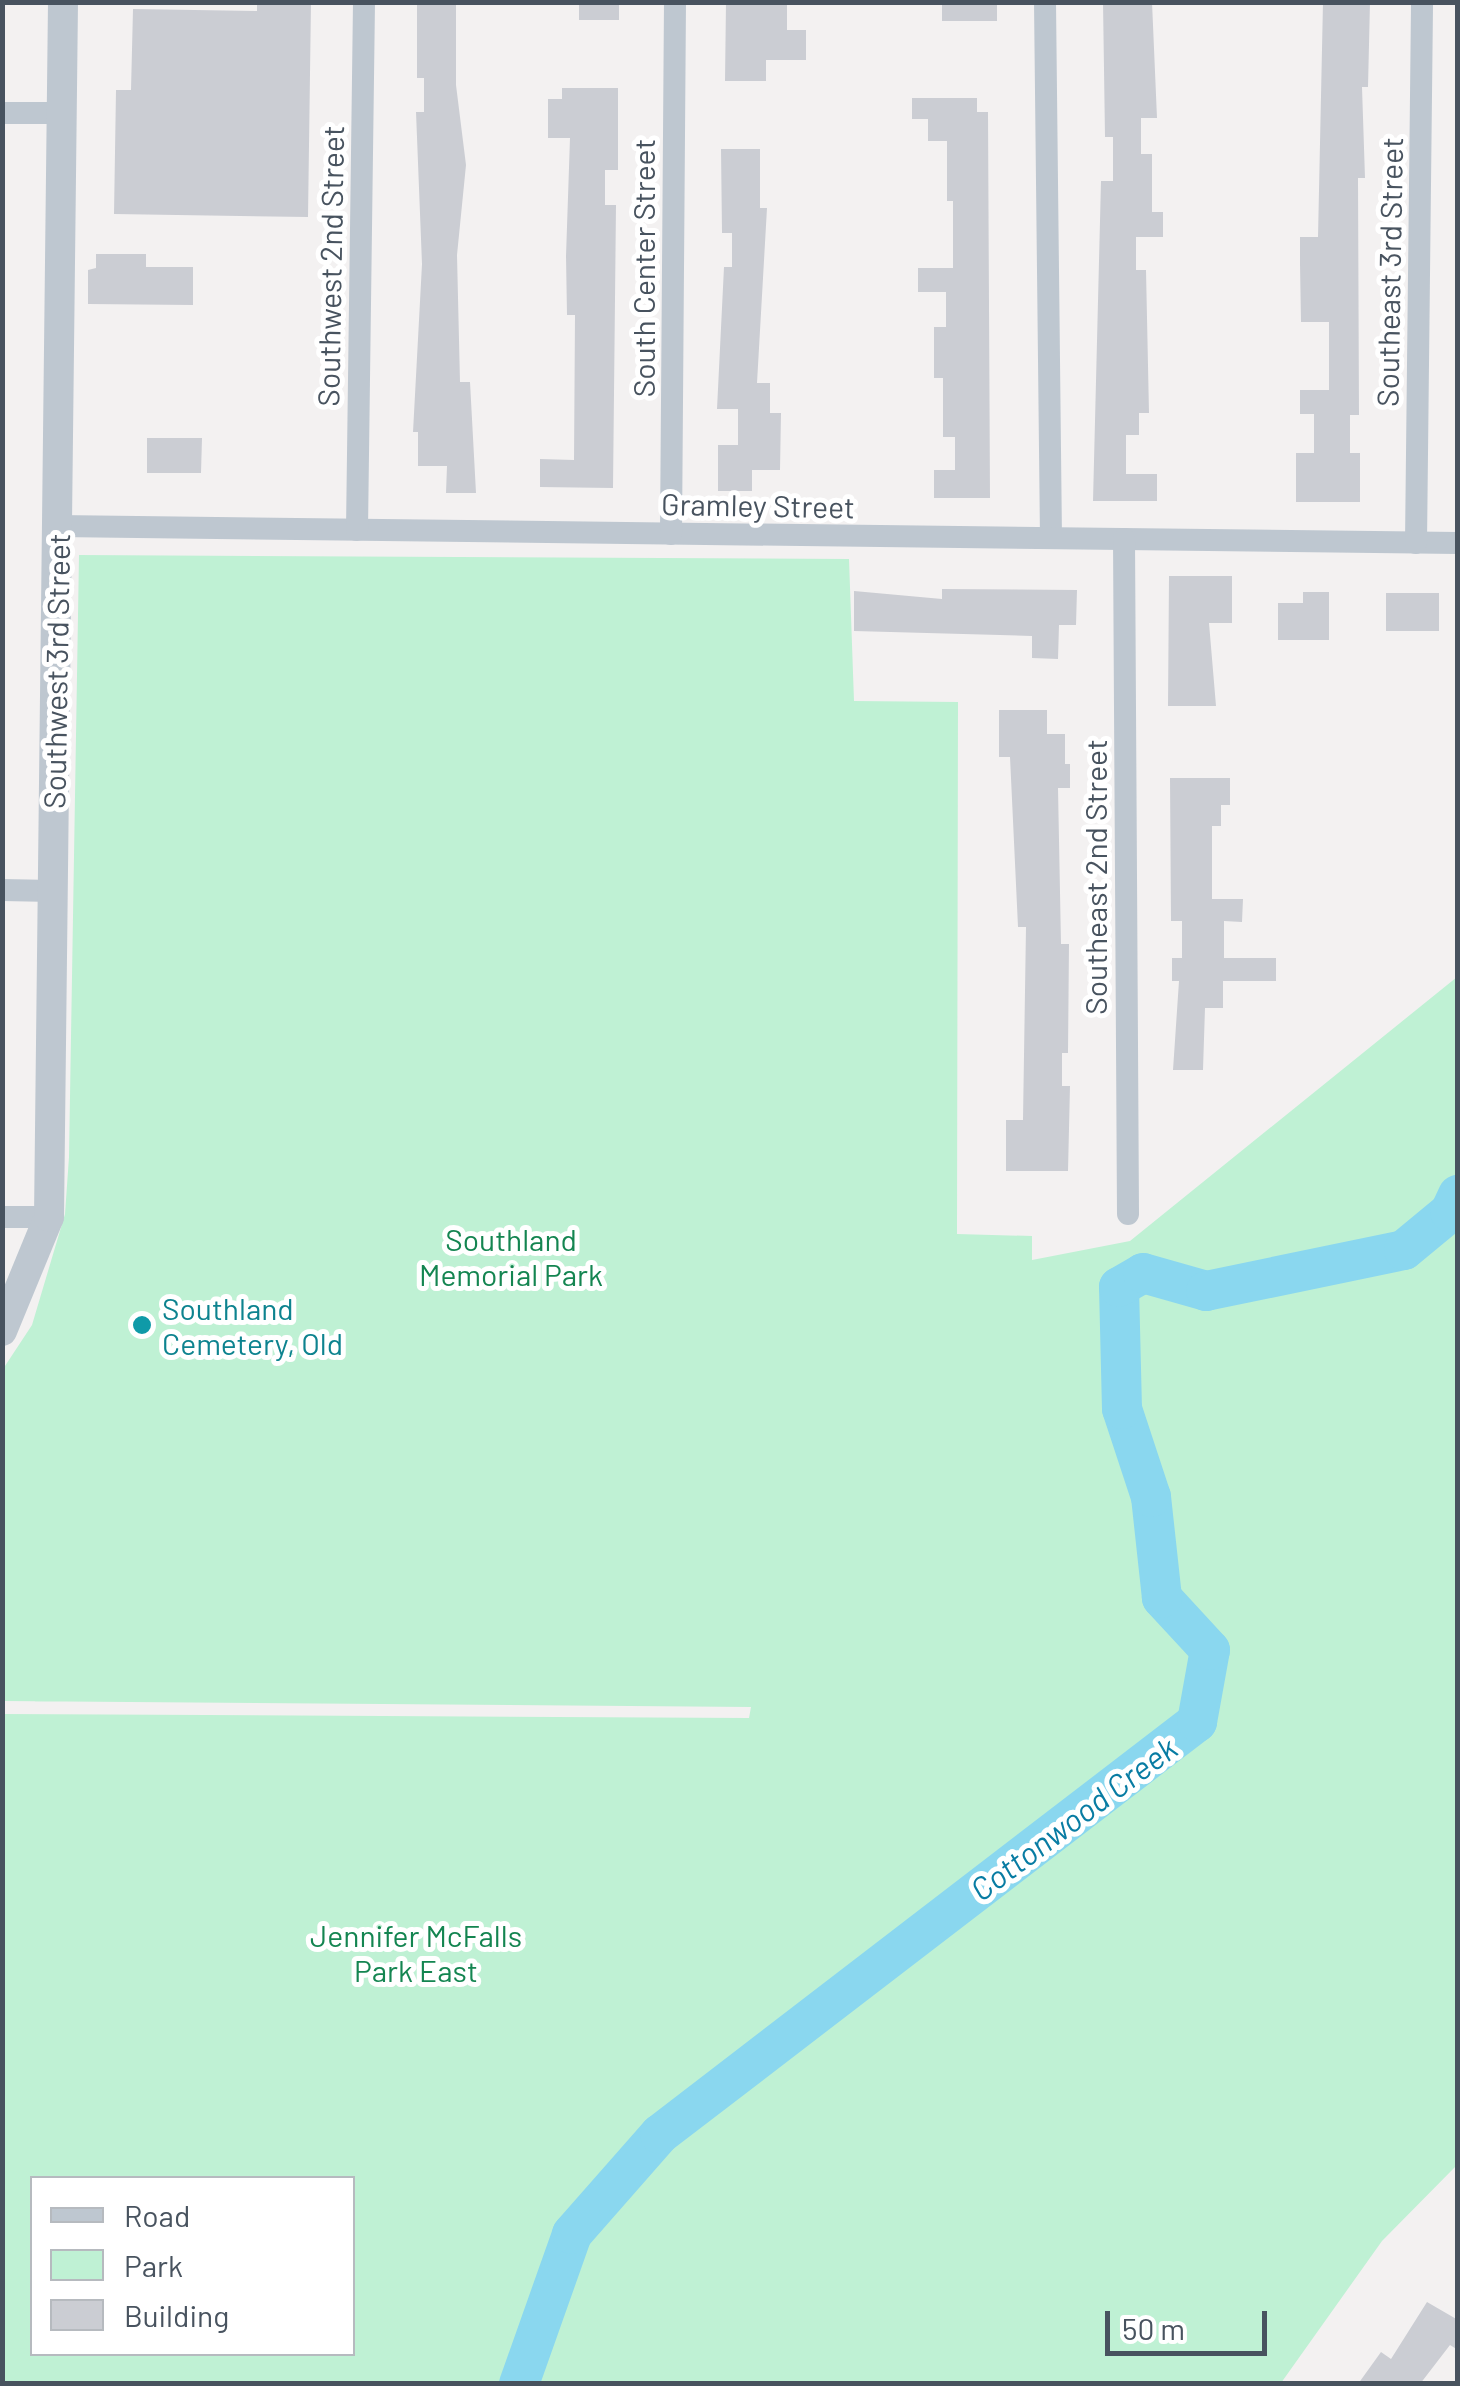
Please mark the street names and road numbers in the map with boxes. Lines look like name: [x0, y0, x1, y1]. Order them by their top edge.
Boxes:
street label: Southwest 2nd Street: [310, 125, 350, 407]
street label: Southeast 3rd Street: [1369, 137, 1409, 407]
street label: South Center Street: [625, 139, 661, 397]
street label: Gramley Street: [661, 485, 855, 525]
street label: Southwest 3rd Street: [36, 533, 76, 809]
street label: Southeast 2nd Street: [1077, 739, 1113, 1015]

